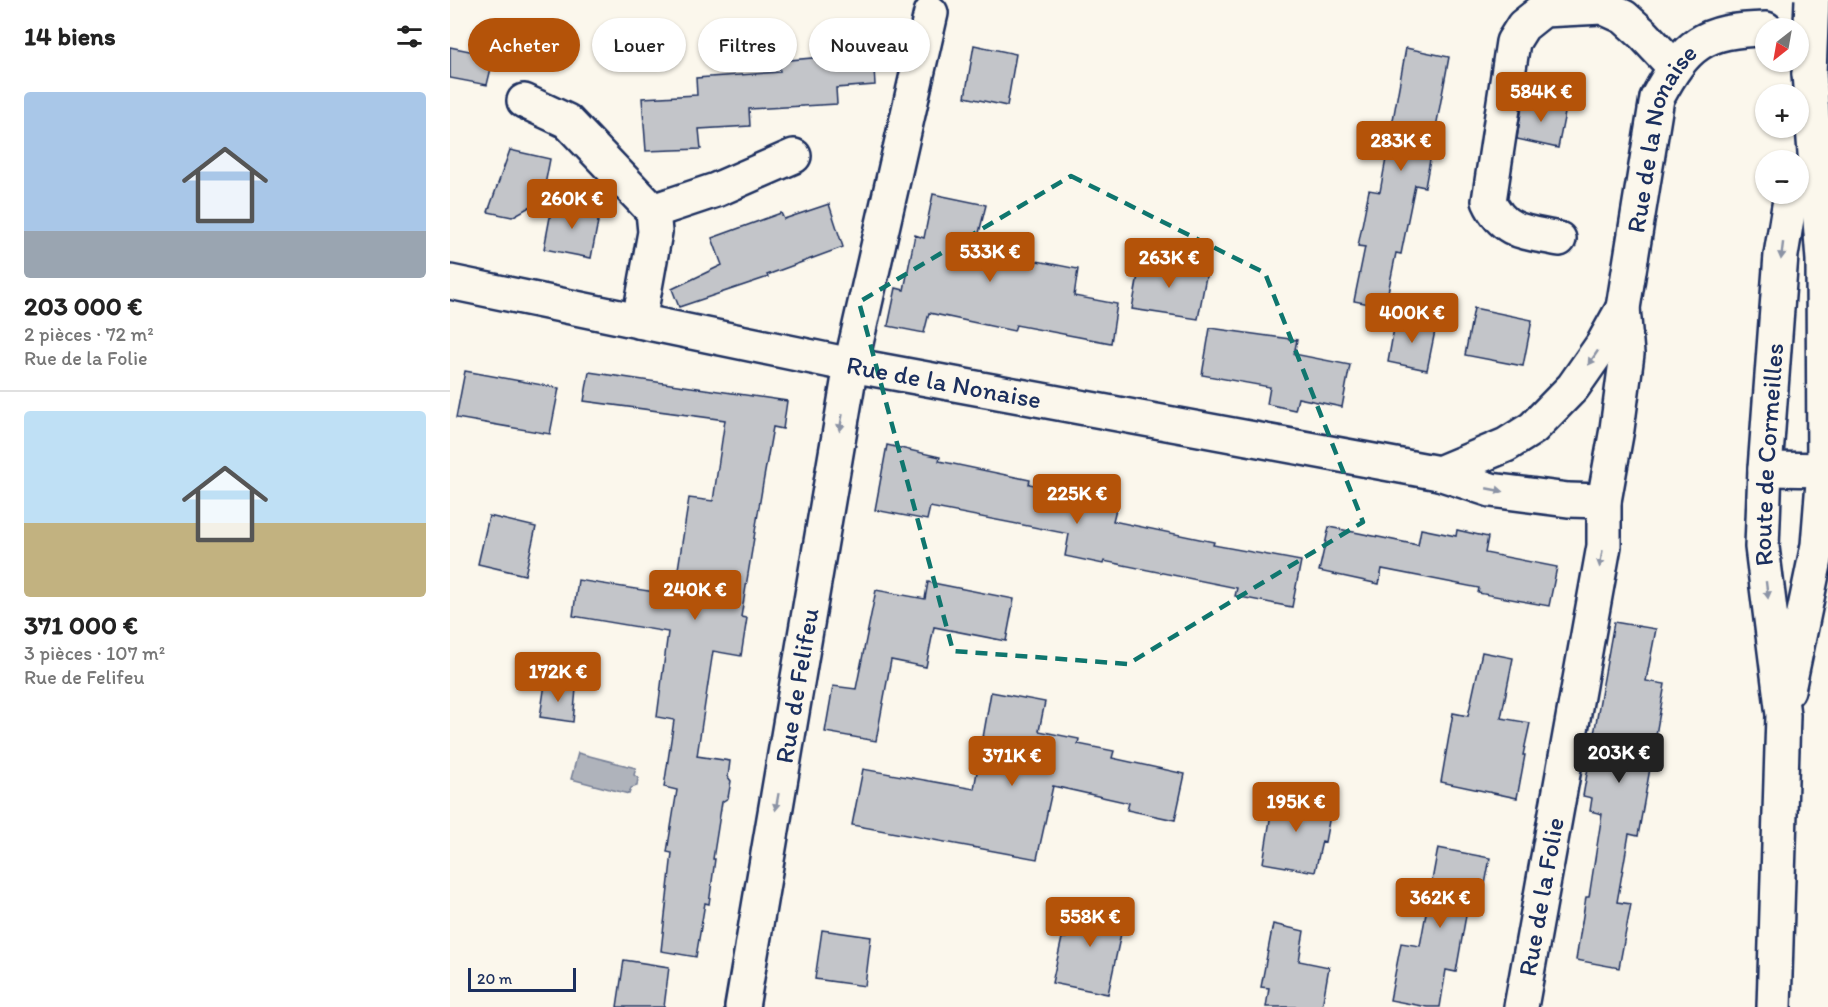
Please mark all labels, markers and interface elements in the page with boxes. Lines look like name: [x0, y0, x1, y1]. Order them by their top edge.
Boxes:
chip: Acheter: [468, 18, 580, 72]
chip: Louer: [592, 18, 686, 72]
chip: Filtres: [698, 18, 797, 72]
chip: Nouveau: [809, 18, 930, 72]
north arrow: [1755, 18, 1809, 72]
map controls: [1755, 18, 1809, 204]
text: 14 biens: [24, 20, 116, 52]
icon: filters: [393, 20, 426, 53]
street label: Rue de la Nonaise: [1619, 37, 1703, 235]
pin: 584K €: [1492, 72, 1590, 123]
text: 584K €: [1510, 79, 1572, 103]
button: +: [1755, 84, 1809, 138]
pin: 283K €: [1352, 121, 1450, 172]
text: 283K €: [1370, 128, 1432, 152]
icon: home: [171, 131, 279, 239]
button: −: [1755, 150, 1809, 204]
pin: 260K €: [523, 179, 621, 230]
text: 260K €: [541, 186, 603, 210]
pin: 533K €: [941, 232, 1039, 283]
pin: 263K €: [1120, 238, 1218, 289]
text: 533K €: [960, 239, 1021, 263]
one-way arrow: [1777, 242, 1787, 261]
text: 263K €: [1139, 245, 1199, 269]
text: 203 000 €: [24, 290, 142, 322]
pin: 400K €: [1363, 293, 1461, 344]
text: 400K €: [1379, 300, 1445, 324]
text: 2 pièces · 72 m²: [24, 322, 154, 346]
street label: Route de Cormeilles: [1746, 342, 1790, 568]
text: Rue de la Folie: [24, 346, 148, 370]
street label: Rue de la Nonaise: [844, 348, 1044, 416]
one-way arrow: [1587, 350, 1599, 366]
one-way arrow: [836, 414, 845, 433]
icon: home: [171, 450, 279, 558]
pin: 225K €: [1028, 474, 1126, 525]
text: 225K €: [1047, 481, 1107, 505]
one-way arrow: [1485, 486, 1504, 495]
one-way arrow: [1596, 550, 1605, 569]
pin: 240K €: [646, 570, 744, 621]
text: 240K €: [663, 577, 727, 601]
one-way arrow: [1763, 580, 1772, 599]
street label: Rue de Felifeu: [768, 606, 825, 766]
text: 371 000 €: [24, 609, 138, 641]
text: 3 pièces · 107 m²: [24, 641, 165, 665]
pin: 172K €: [509, 652, 607, 703]
text: 172K €: [529, 659, 587, 683]
text: Rue de Felifeu: [24, 665, 145, 689]
pin: 203K €: [1570, 733, 1668, 784]
pin: 371K €: [963, 736, 1061, 787]
text: 203K €: [1588, 740, 1650, 764]
text: 371K €: [983, 743, 1041, 767]
pin: 195K €: [1247, 782, 1345, 833]
text: 195K €: [1267, 789, 1325, 813]
one-way arrow: [772, 792, 781, 811]
street label: Rue de la Folie: [1511, 815, 1571, 979]
pin: 362K €: [1391, 878, 1489, 929]
text: 362K €: [1410, 885, 1470, 909]
pin: 558K €: [1041, 897, 1139, 948]
text: 558K €: [1060, 904, 1120, 928]
scale bar: [468, 965, 576, 992]
text: 20 m: [477, 969, 512, 988]

